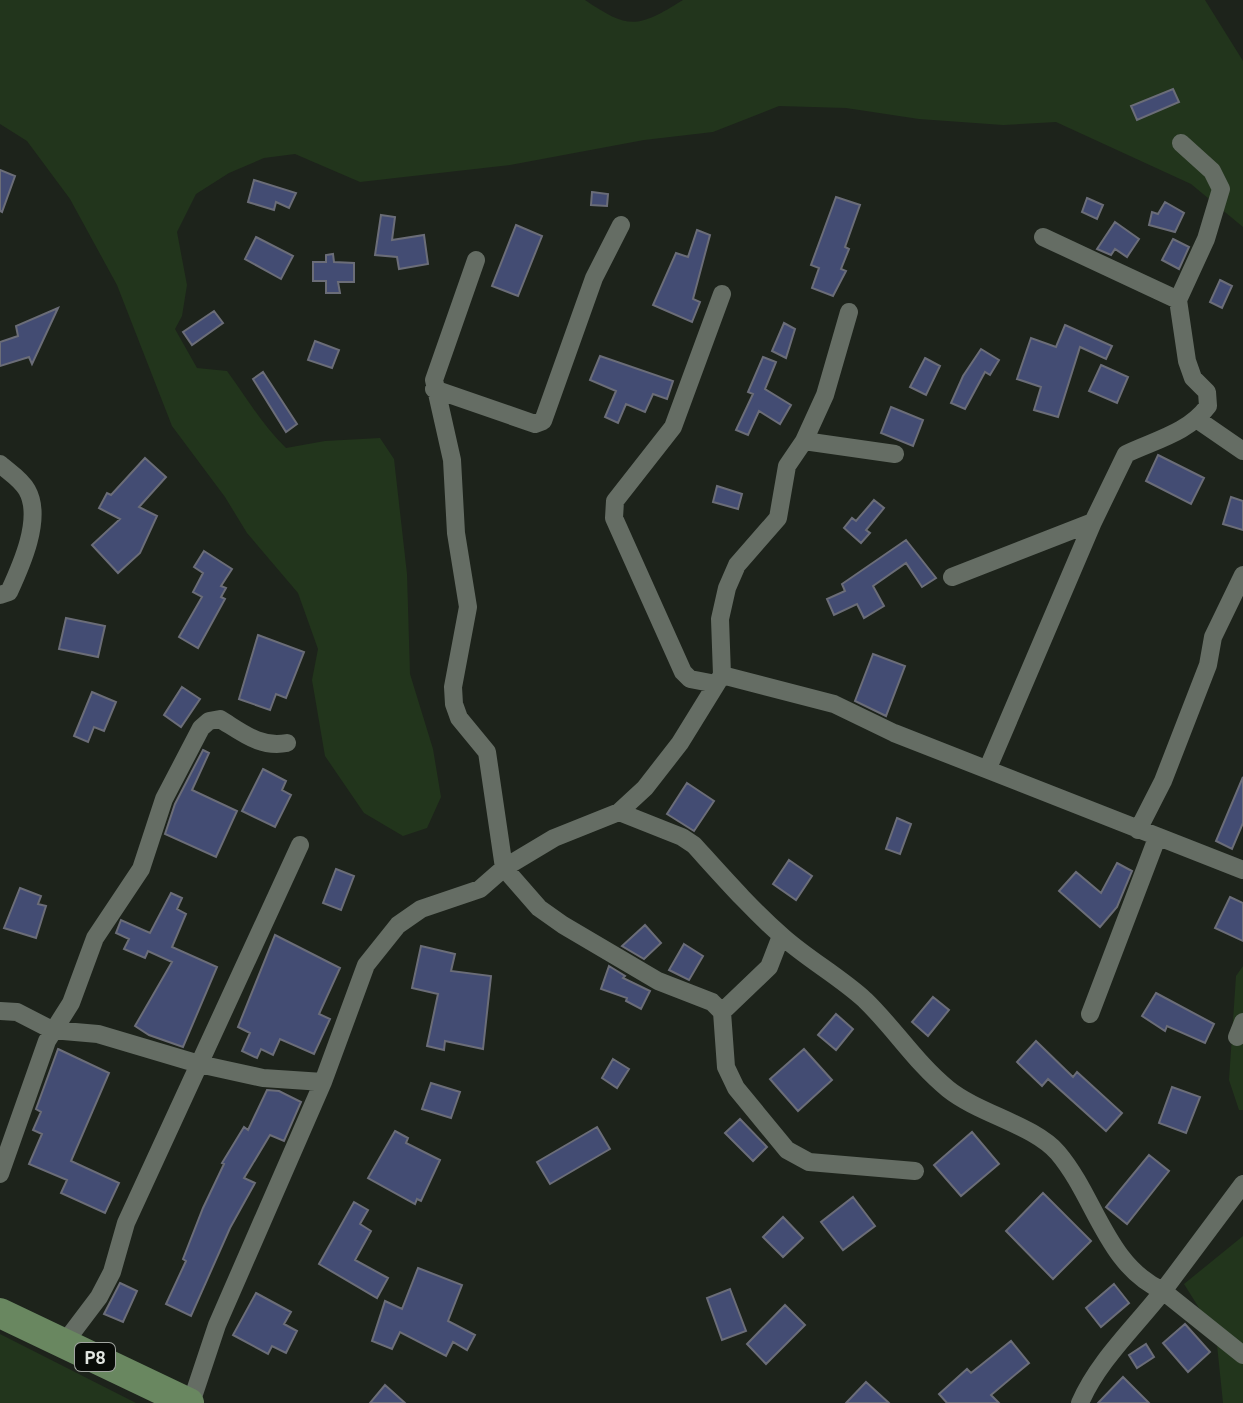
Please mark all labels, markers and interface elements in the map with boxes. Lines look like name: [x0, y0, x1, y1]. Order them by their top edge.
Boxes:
road number: P8: [75, 1343, 115, 1371]

